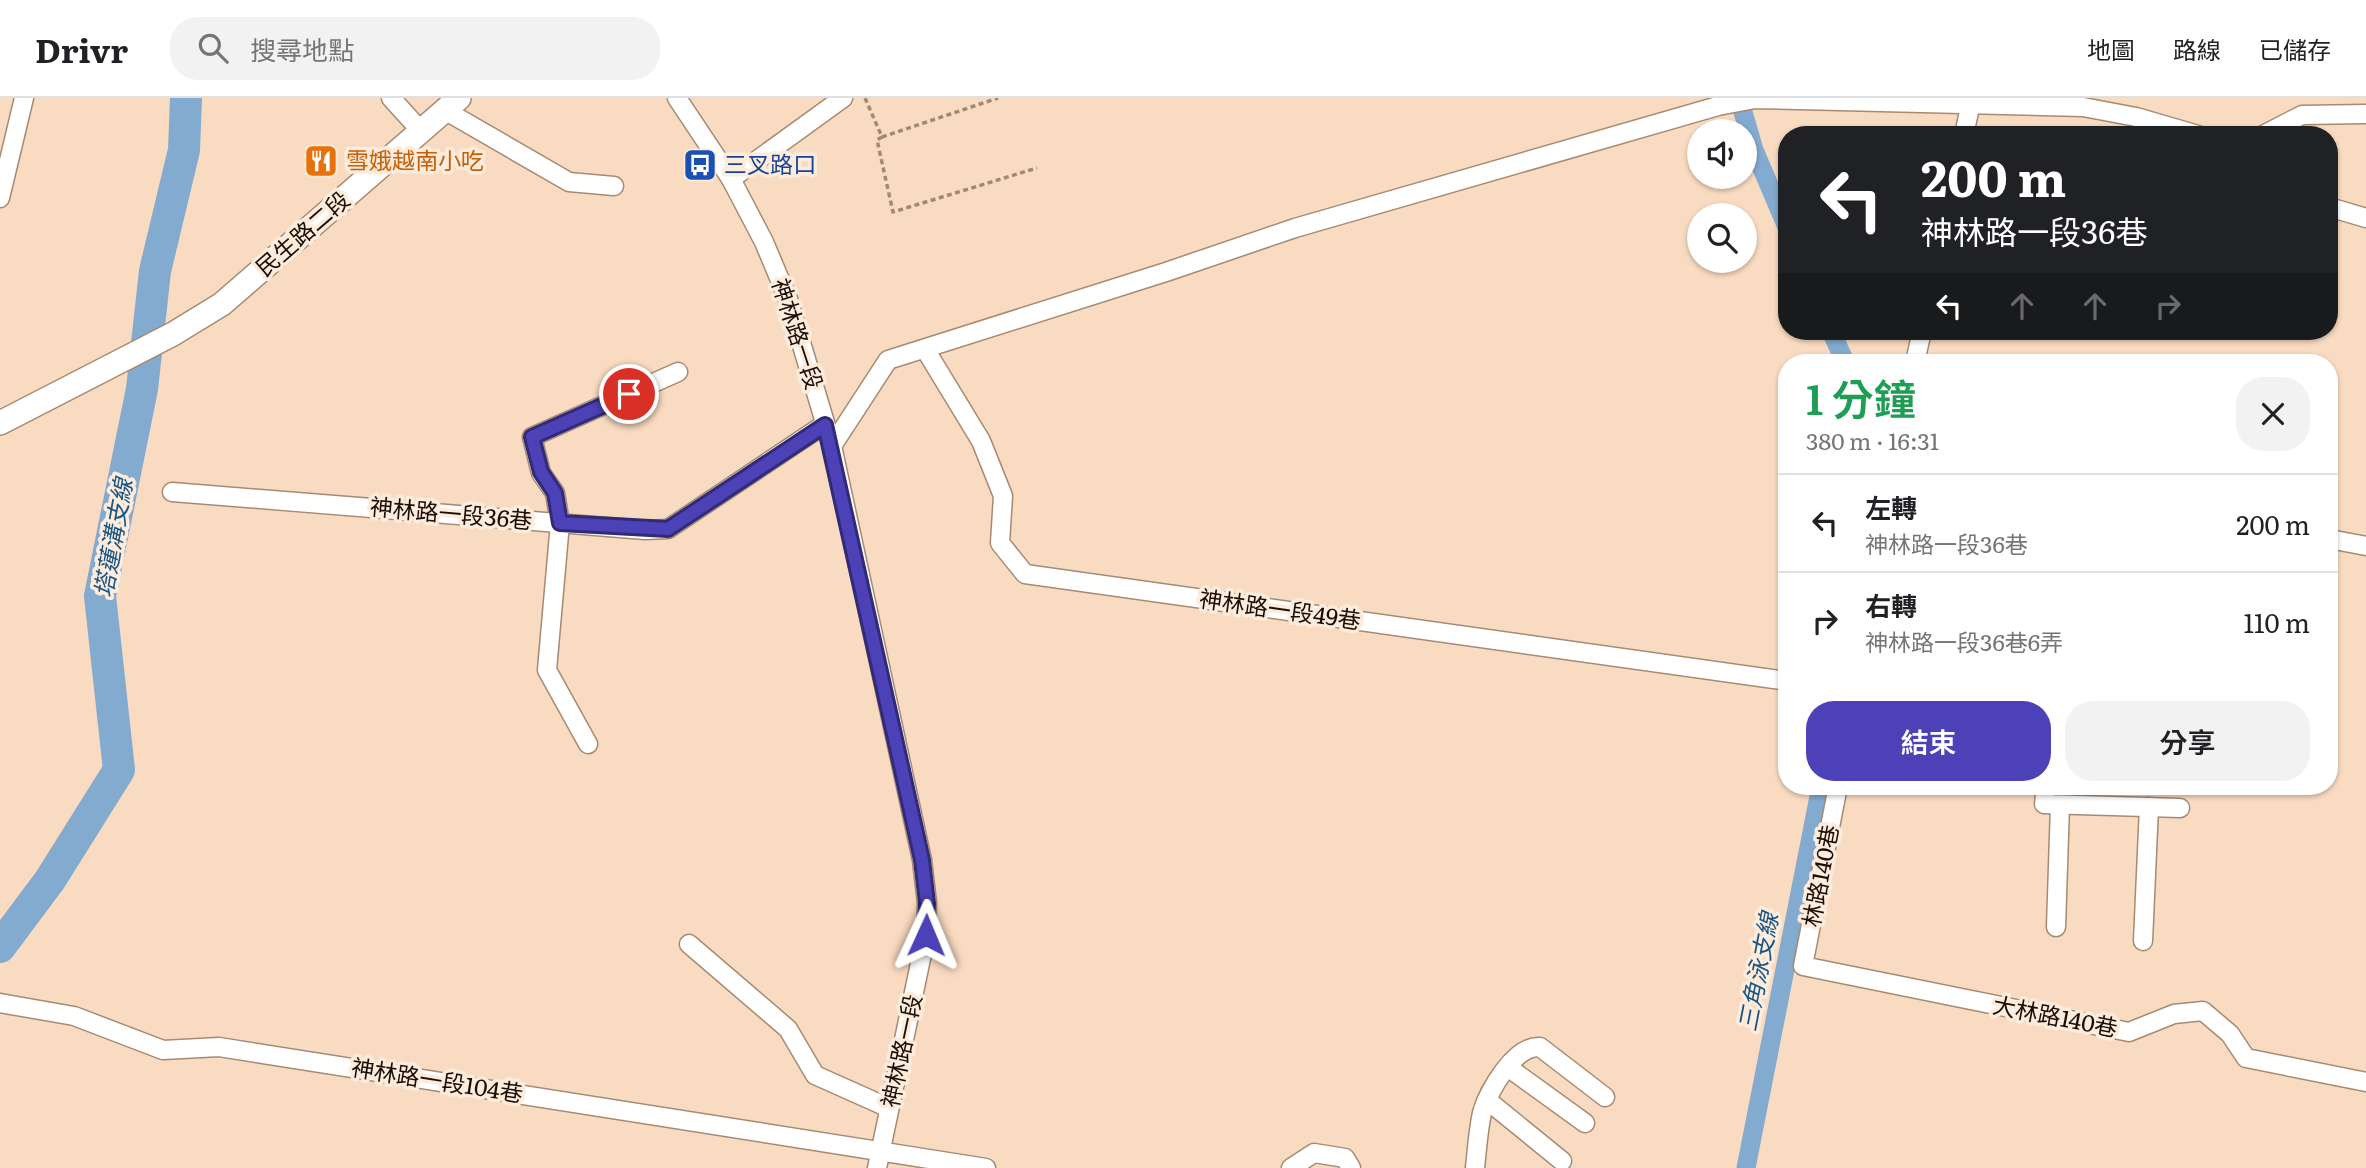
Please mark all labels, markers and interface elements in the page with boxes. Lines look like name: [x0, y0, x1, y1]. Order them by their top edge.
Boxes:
search box: [170, 17, 660, 80]
text: Drivr: [35, 24, 128, 73]
icon: search: [194, 29, 232, 67]
text: 搜尋地點: [250, 29, 354, 68]
text: 地圖: [2087, 31, 2135, 66]
text: 路線: [2173, 31, 2221, 66]
text: 已儲存: [2259, 31, 2331, 66]
map controls: [1687, 119, 1757, 273]
button: sound: [1687, 119, 1757, 189]
text: 200 m: [1921, 139, 2066, 212]
restaurant icon: 雪娥越南小吃: [302, 142, 340, 180]
place label: 雪娥越南小吃: [346, 142, 484, 176]
bus stop icon: 三叉路口: [681, 146, 719, 184]
place label: 三叉路口: [724, 146, 816, 180]
icon: left: [1806, 154, 1897, 245]
street label: 民生路二段: [247, 182, 356, 283]
button: search: [1687, 203, 1757, 273]
text: 神林路一段36巷: [1921, 206, 2148, 254]
street label: 神林路一段: [765, 273, 833, 393]
icon: left: [1930, 287, 1968, 325]
icon: ahead: [2003, 287, 2041, 325]
icon: ahead: [2076, 287, 2114, 325]
icon: right: [2149, 287, 2187, 325]
pin: [599, 364, 659, 424]
text: 1 分鐘: [1806, 366, 1916, 428]
icon: arrive: [610, 375, 648, 413]
button: close: [2236, 377, 2310, 451]
text: 380 m · 16:31: [1806, 423, 1939, 457]
water label: 塔蓮溝支線: [84, 472, 140, 600]
text: 左轉: [1865, 487, 1917, 526]
street label: 神林路一段36巷: [369, 488, 534, 536]
icon: left: [1806, 504, 1844, 542]
text: 200 m: [2236, 504, 2310, 543]
text: 神林路一段36巷: [1865, 526, 2028, 560]
street label: 神林路一段49巷: [1197, 580, 1363, 636]
text: 右轉: [1865, 585, 1917, 624]
icon: right: [1806, 602, 1844, 640]
text: 110 m: [2243, 602, 2310, 641]
text: 神林路一段36巷6弄: [1865, 624, 2063, 658]
button: 結束: [1806, 701, 2051, 781]
button: 分享: [2065, 701, 2310, 781]
street label: 林路140巷: [1792, 822, 1846, 930]
position arrow: [889, 898, 963, 972]
water label: 三角泳支線: [1728, 906, 1786, 1034]
street label: 大林路140巷: [1990, 986, 2121, 1044]
street label: 神林路一段: [871, 991, 929, 1110]
street label: 神林路一段104巷: [349, 1049, 526, 1109]

